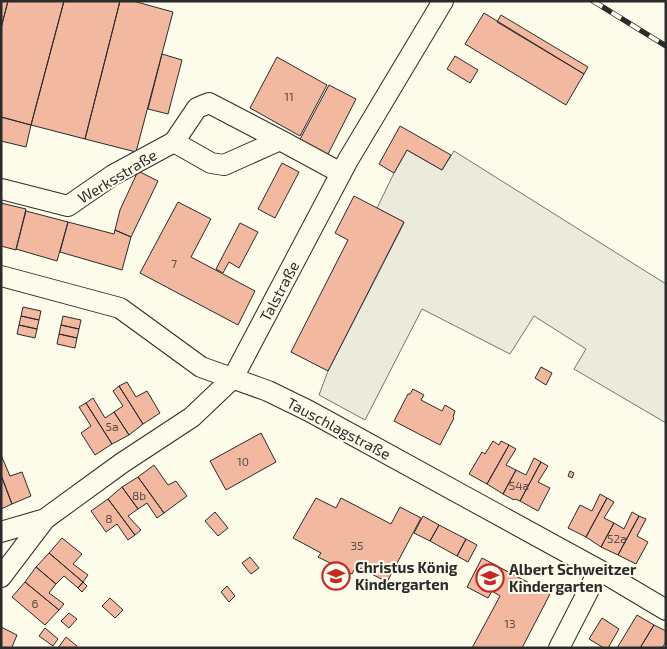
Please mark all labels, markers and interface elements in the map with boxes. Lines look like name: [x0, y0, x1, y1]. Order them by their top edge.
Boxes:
house number: 11: [284, 89, 294, 103]
street label: Werksstraße: [74, 145, 160, 207]
house number: 7: [171, 256, 177, 270]
street label: Talstraße: [256, 258, 302, 324]
street label: Tauschlagstraße: [284, 393, 394, 463]
house number: 5a: [105, 419, 119, 433]
house number: 10: [237, 454, 249, 468]
house number: 54a: [509, 478, 529, 492]
house number: 8b: [132, 488, 146, 502]
house number: 8: [105, 511, 113, 525]
house number: 52a: [607, 531, 627, 545]
house number: 35: [350, 538, 364, 552]
place label: Christus König Kindergarten: [355, 558, 458, 593]
place label: Albert Schweitzer Kindergarten: [509, 560, 637, 595]
school or university icon: Christus König Kindergarten: [321, 561, 351, 591]
school or university icon: Albert Schweitzer Kindergarten: [475, 563, 505, 593]
house number: 6: [32, 596, 39, 610]
house number: 13: [504, 616, 516, 630]

